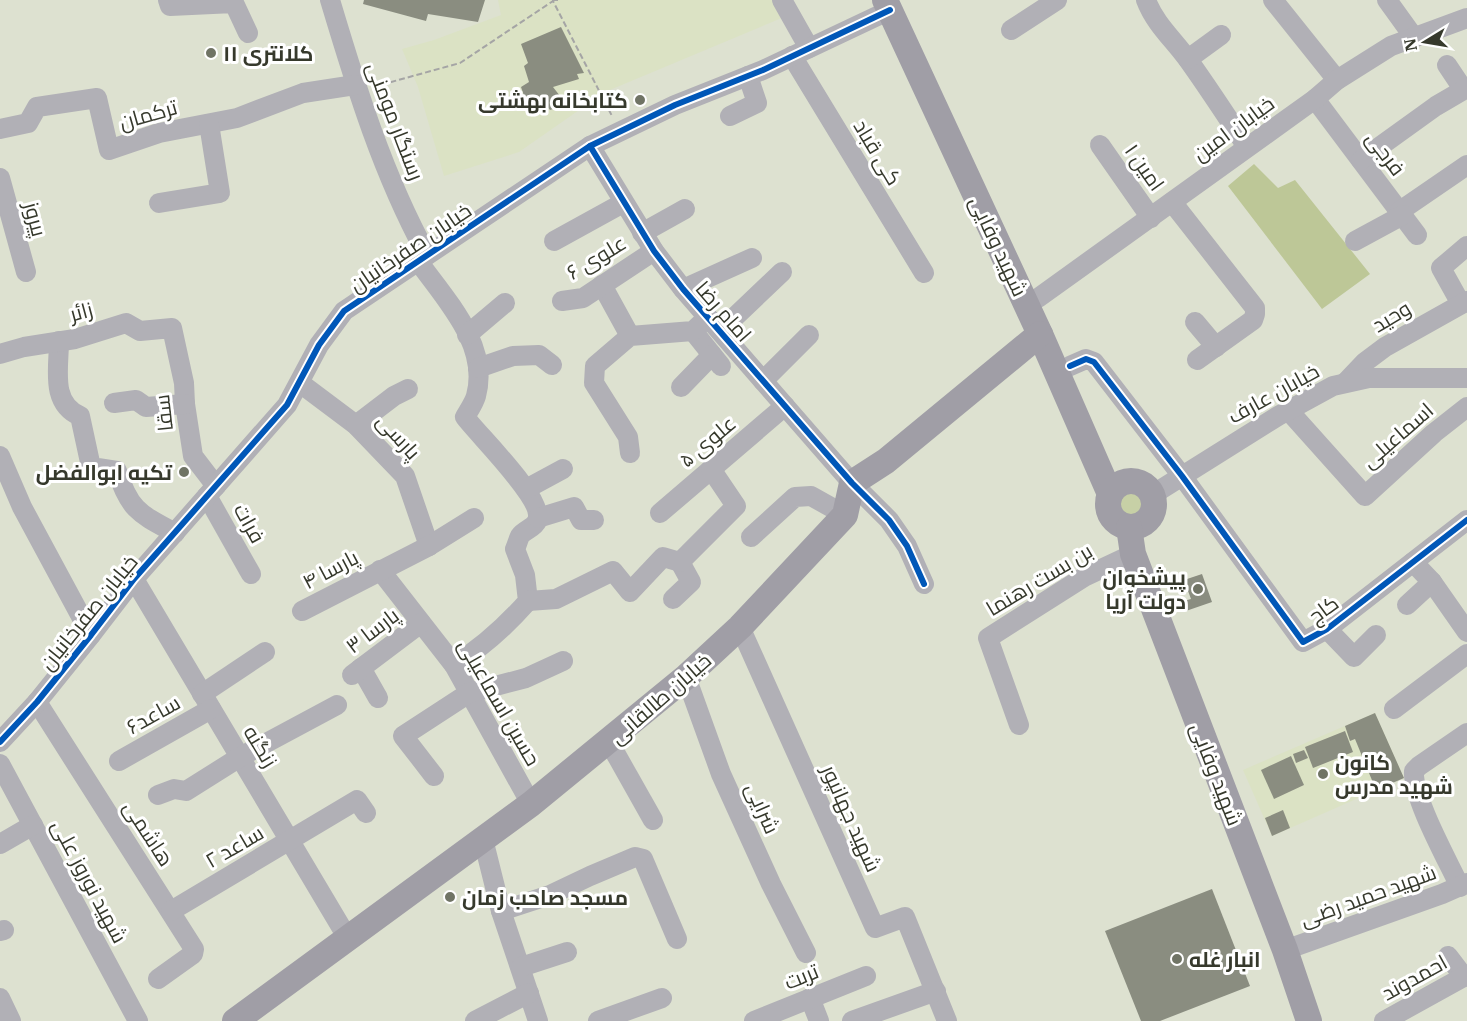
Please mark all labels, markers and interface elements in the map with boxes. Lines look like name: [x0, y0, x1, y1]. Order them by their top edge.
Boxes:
north arrow: [1395, 12, 1455, 72]
text: N: [1399, 37, 1421, 53]
place label: کلانتری ۱۱: [223, 39, 314, 67]
marker: کلانتری ۱۱: [204, 46, 218, 60]
street label: رستگار مومنی: [361, 58, 431, 184]
place label: کتابخانه بهشتی: [478, 86, 628, 114]
street label: خیابان امین: [1186, 89, 1280, 167]
street label: ترکمان: [116, 92, 181, 136]
marker: کتابخانه بهشتی: [633, 93, 647, 107]
street label: کی قباد: [848, 114, 908, 190]
street label: فرجی: [1360, 125, 1412, 181]
street label: امین ۱: [1119, 138, 1171, 196]
street label: شهید وفایی: [963, 191, 1035, 301]
street label: خیابان صفرخانیان: [344, 196, 476, 298]
street label: پیروز: [17, 197, 54, 240]
street label: علوی ۶: [561, 228, 631, 286]
street label: امام رضا: [689, 275, 758, 348]
street label: زائر: [65, 294, 96, 328]
street label: وحید: [1366, 294, 1416, 338]
street label: خیابان عارف: [1222, 356, 1324, 430]
street label: سقا: [147, 393, 179, 433]
street label: اسماعیلی: [1355, 396, 1439, 474]
street label: پارسی: [370, 407, 427, 466]
street label: علوی ۵: [673, 409, 741, 473]
place label: تکیه ابوالفضل: [36, 458, 173, 486]
marker: تکیه ابوالفضل: [177, 465, 191, 479]
street label: فرات: [228, 498, 272, 548]
street label: بن بست رهنما: [981, 536, 1097, 622]
street label: پارسا ۴: [297, 542, 364, 596]
street label: خیابان صفرخانیان: [33, 548, 143, 676]
place label: پیشخوان دولت آریا: [1102, 563, 1186, 615]
marker: پیشخوان دولت آریا: [1191, 582, 1205, 596]
street label: کاج: [1302, 588, 1345, 630]
street label: پارسا ۳: [340, 601, 405, 660]
street label: حسین اسماعیلی: [452, 633, 548, 771]
street label: خیابان طالقانی: [603, 646, 717, 750]
street label: ساعد۶: [121, 688, 185, 740]
street label: شهید وفایی: [1185, 719, 1249, 829]
street label: زنگنه: [238, 720, 284, 772]
place label: کانون شهید مدرس: [1335, 748, 1453, 800]
street label: شهید جهانپور: [815, 759, 888, 876]
marker: کانون شهید مدرس: [1316, 767, 1330, 781]
street label: شرایی: [739, 778, 787, 838]
street label: هاشمی: [117, 795, 181, 871]
street label: شهید نوروز علی: [46, 814, 134, 948]
street label: ساعد ۲: [200, 818, 268, 874]
street label: شهید حمید رضی: [1296, 857, 1440, 933]
place label: مسجد صاحب زمان: [462, 883, 628, 911]
marker: مسجد صاحب زمان: [443, 890, 457, 904]
place label: انبار غله: [1189, 945, 1261, 973]
street label: احمدوند: [1376, 948, 1452, 1006]
marker: انبار غله: [1170, 952, 1184, 966]
street label: تربت: [780, 956, 823, 995]

